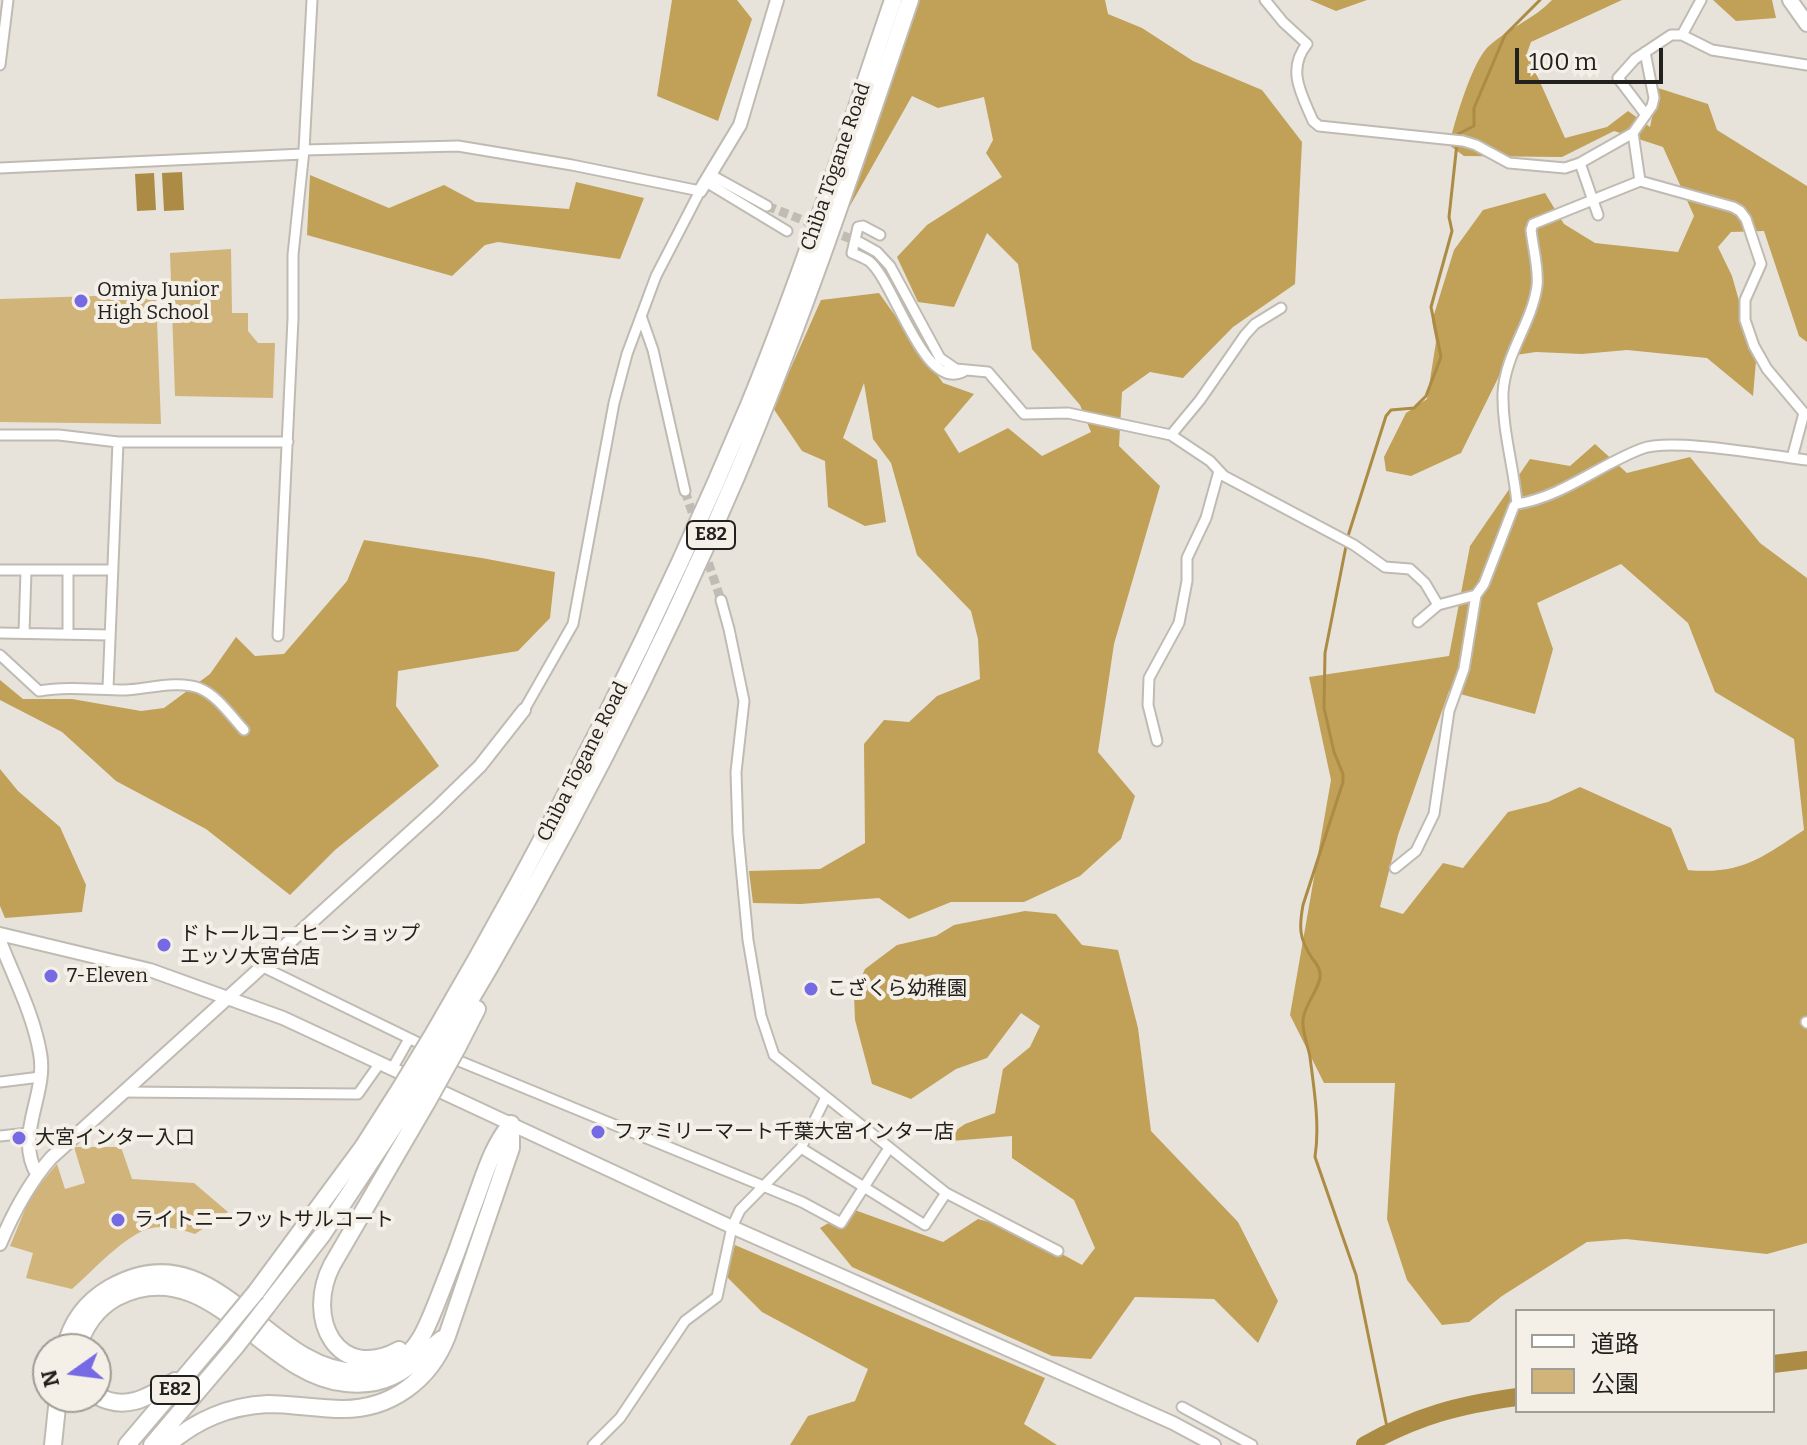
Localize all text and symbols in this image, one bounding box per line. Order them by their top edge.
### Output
scale bar [1519,32,1667,82]
text: 100 m [1529,48,1597,76]
street label: Chiba Tōgane Road [796,80,876,254]
place label: Omiya Junior High School [97,278,219,325]
marker: Omiya Junior High School [72,292,90,310]
road number: E82 [687,521,735,549]
street label: Chiba Tōgane Road [532,678,634,846]
place label: ドトールコーヒーショップ エッソ大宮台店 [180,922,420,969]
marker: ドトールコーヒーショップ エッソ大宮台店 [155,936,173,954]
place label: 7-Eleven [67,964,148,988]
marker: 7-Eleven [42,967,60,985]
place label: こざくら幼稚園 [827,977,967,1001]
marker: こざくら幼稚園 [802,980,820,998]
place label: ファミリーマート千葉大宮インター店 [614,1120,954,1144]
marker: ファミリーマート千葉大宮インター店 [589,1123,607,1141]
place label: 大宮インター入口 [35,1126,195,1150]
marker: 大宮インター入口 [10,1129,28,1147]
place label: ライトニーフットサルコート [134,1208,394,1232]
marker: ライトニーフットサルコート [109,1211,127,1229]
legend [1515,1309,1775,1413]
text: 道路 [1591,1330,1639,1358]
north arrow [32,1333,112,1413]
text: N [35,1367,65,1390]
text: 公園 [1591,1370,1639,1398]
road number: E82 [151,1376,199,1404]

